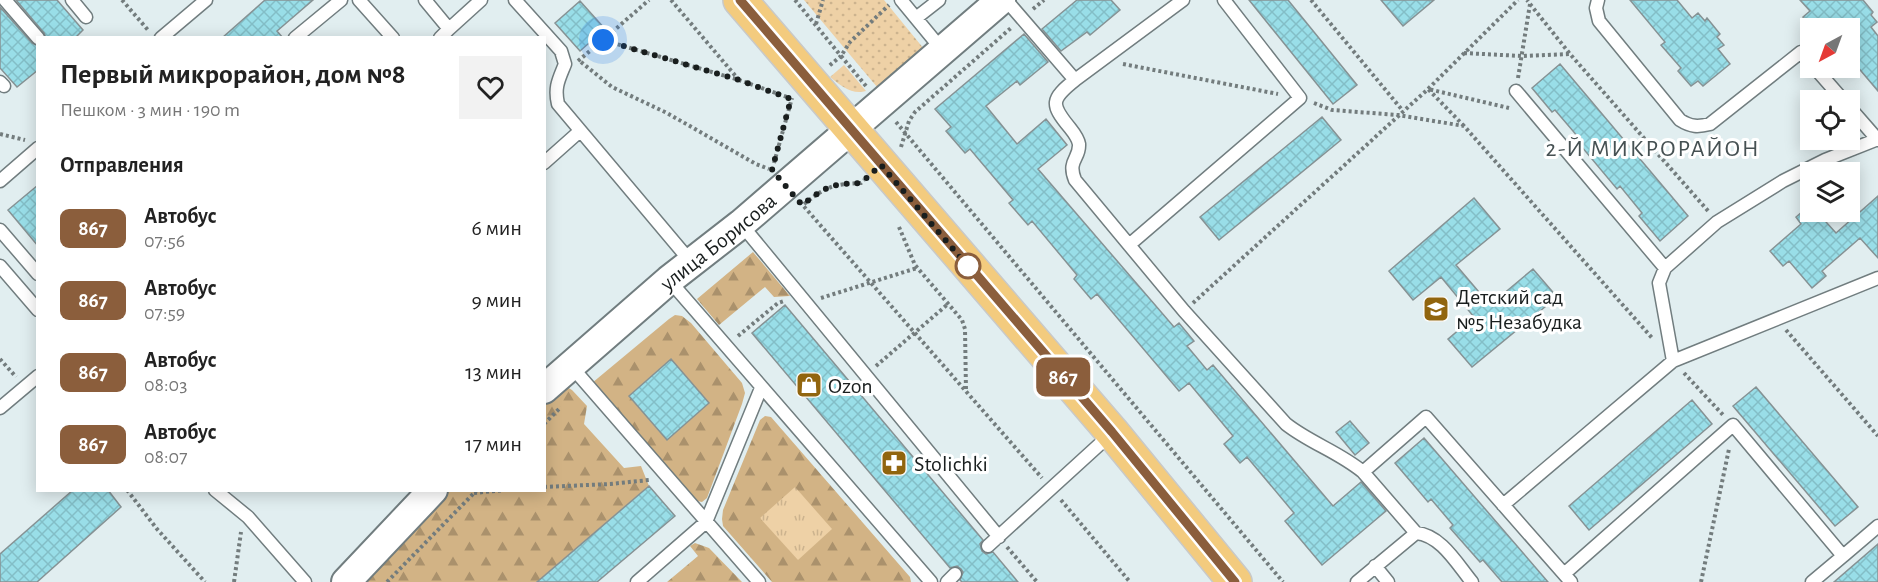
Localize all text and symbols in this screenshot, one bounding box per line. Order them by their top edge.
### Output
north arrow [1800,18,1860,78]
map controls [1800,18,1860,222]
your location [588,25,618,55]
button: heart [459,56,522,119]
text: Первый микрорайон, дом №8 [60,61,405,89]
button: locate [1800,90,1860,150]
text: Пешком · 3 мин · 190 m [60,100,240,120]
district label: 2-Й МИКРОРАЙОН [1546,137,1760,161]
text: Отправления [60,154,184,176]
button: layers [1800,162,1860,222]
street label: улица Борисова [655,189,780,295]
text: Автобус [144,205,217,227]
text: 6 мин [471,217,522,239]
text: 867 [78,218,108,239]
text: 07:56 [144,231,185,251]
unlabelled marker [955,253,981,279]
text: Автобус [144,277,217,299]
place label: Детский сад №5 Незабудка [1456,286,1582,333]
text: 9 мин [471,289,522,311]
text: 867 [78,290,108,311]
school or university icon: Детский сад №5 Незабудка [1421,294,1451,324]
text: 07:59 [144,303,185,323]
text: Автобус [144,349,217,371]
line badge: 867 [1028,358,1098,397]
text: 13 мин [465,361,522,383]
text: 867 [78,362,108,383]
text: 867 [1048,367,1078,388]
shop icon: Ozon [794,370,824,400]
text: 08:03 [144,375,187,395]
place label: Ozon [828,375,873,397]
text: Автобус [144,421,217,443]
text: 17 мин [465,433,522,455]
text: 867 [78,434,108,455]
text: 08:07 [144,447,188,467]
pharmacy icon: Stolichki [879,448,909,478]
place label: Stolichki [914,453,988,475]

